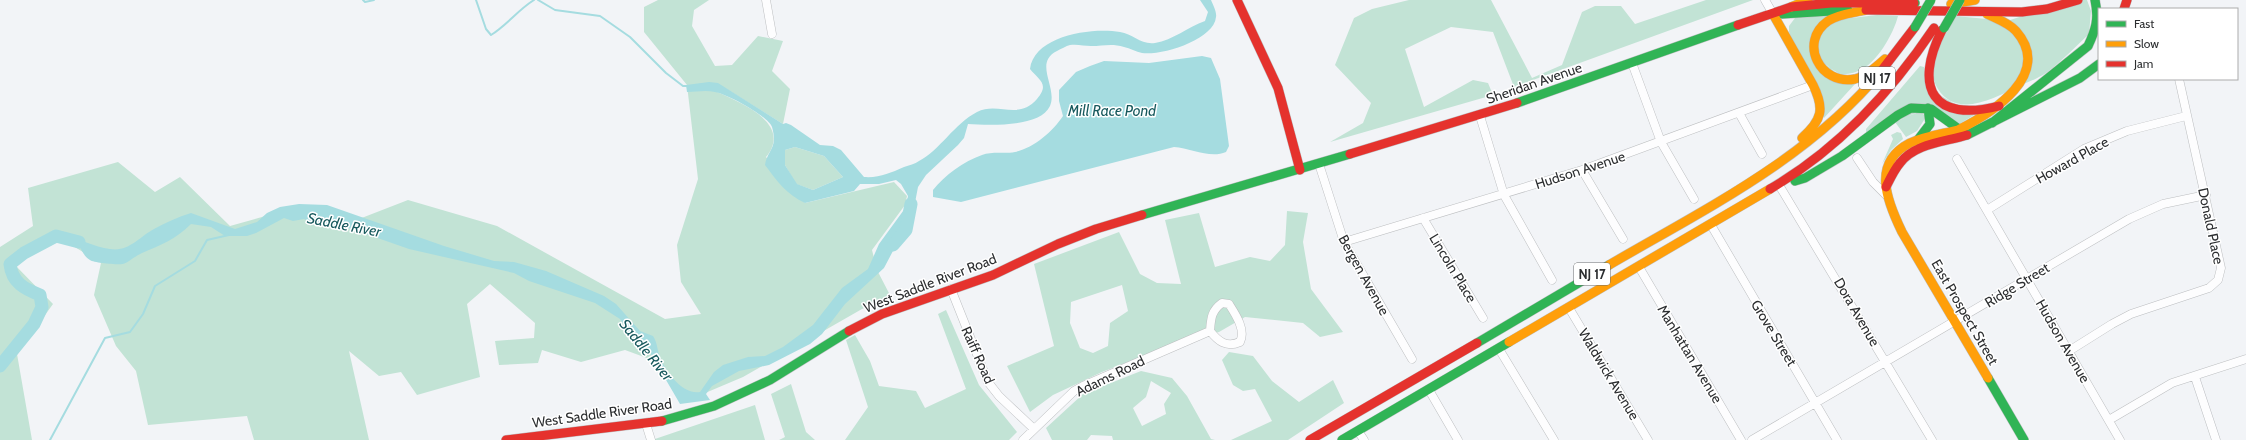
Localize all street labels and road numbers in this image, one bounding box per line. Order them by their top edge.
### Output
street label: Sheridan Avenue [1484,58,1584,108]
road number: NJ 17 [1859,67,1895,89]
street label: Howard Place [2032,133,2112,187]
street label: Hudson Avenue [1533,147,1627,193]
street label: Donald Place [2194,186,2228,266]
street label: Lincoln Place [1425,230,1481,306]
street label: Bergen Avenue [1334,232,1394,318]
street label: West Saddle River Road [861,249,999,317]
street label: East Prospect Street [1927,256,2003,368]
street label: Ridge Street [1981,259,2053,311]
road number: NJ 17 [1574,263,1610,285]
street label: Dora Avenue [1830,274,1884,350]
street label: Hudson Avenue [2032,296,2094,386]
street label: Grove Street [1747,297,1801,370]
street label: Manhattan Avenue [1654,302,1726,406]
street label: Raiff Road [957,324,999,386]
street label: Waldwick Avenue [1575,325,1643,423]
street label: Adams Road [1073,352,1147,400]
street label: West Saddle River Road [531,394,673,432]

